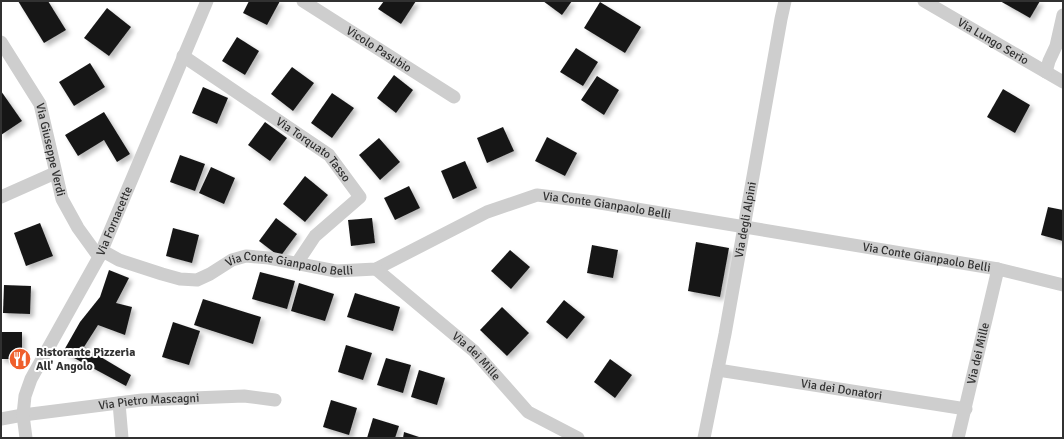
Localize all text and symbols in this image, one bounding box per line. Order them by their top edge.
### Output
street label: Via Lungo Serio [954,15,1031,68]
street label: Vicolo Pasubio [343,23,414,76]
street label: Via Giuseppe Verdi [32,102,68,198]
street label: Via Torquato Tasso [273,114,353,185]
street label: Via degli Alpini [732,181,760,259]
street label: Via Fornacette [93,184,136,258]
street label: Via Conte Gianpaolo Belli [542,189,672,223]
street label: Via Conte Gianpaolo Belli [861,240,992,276]
street label: Via Conte Gianpaolo Belli [223,249,353,279]
street label: Via dei Mille [964,321,993,386]
street label: Via dei Mille [449,329,504,384]
place label: Ristorante Pizzeria All' Angolo [36,345,135,374]
restaurant icon: Ristorante Pizzeria All' Angolo [7,346,33,372]
street label: Via dei Donatori [800,376,883,404]
street label: Via Pietro Mascagni [98,391,200,413]

